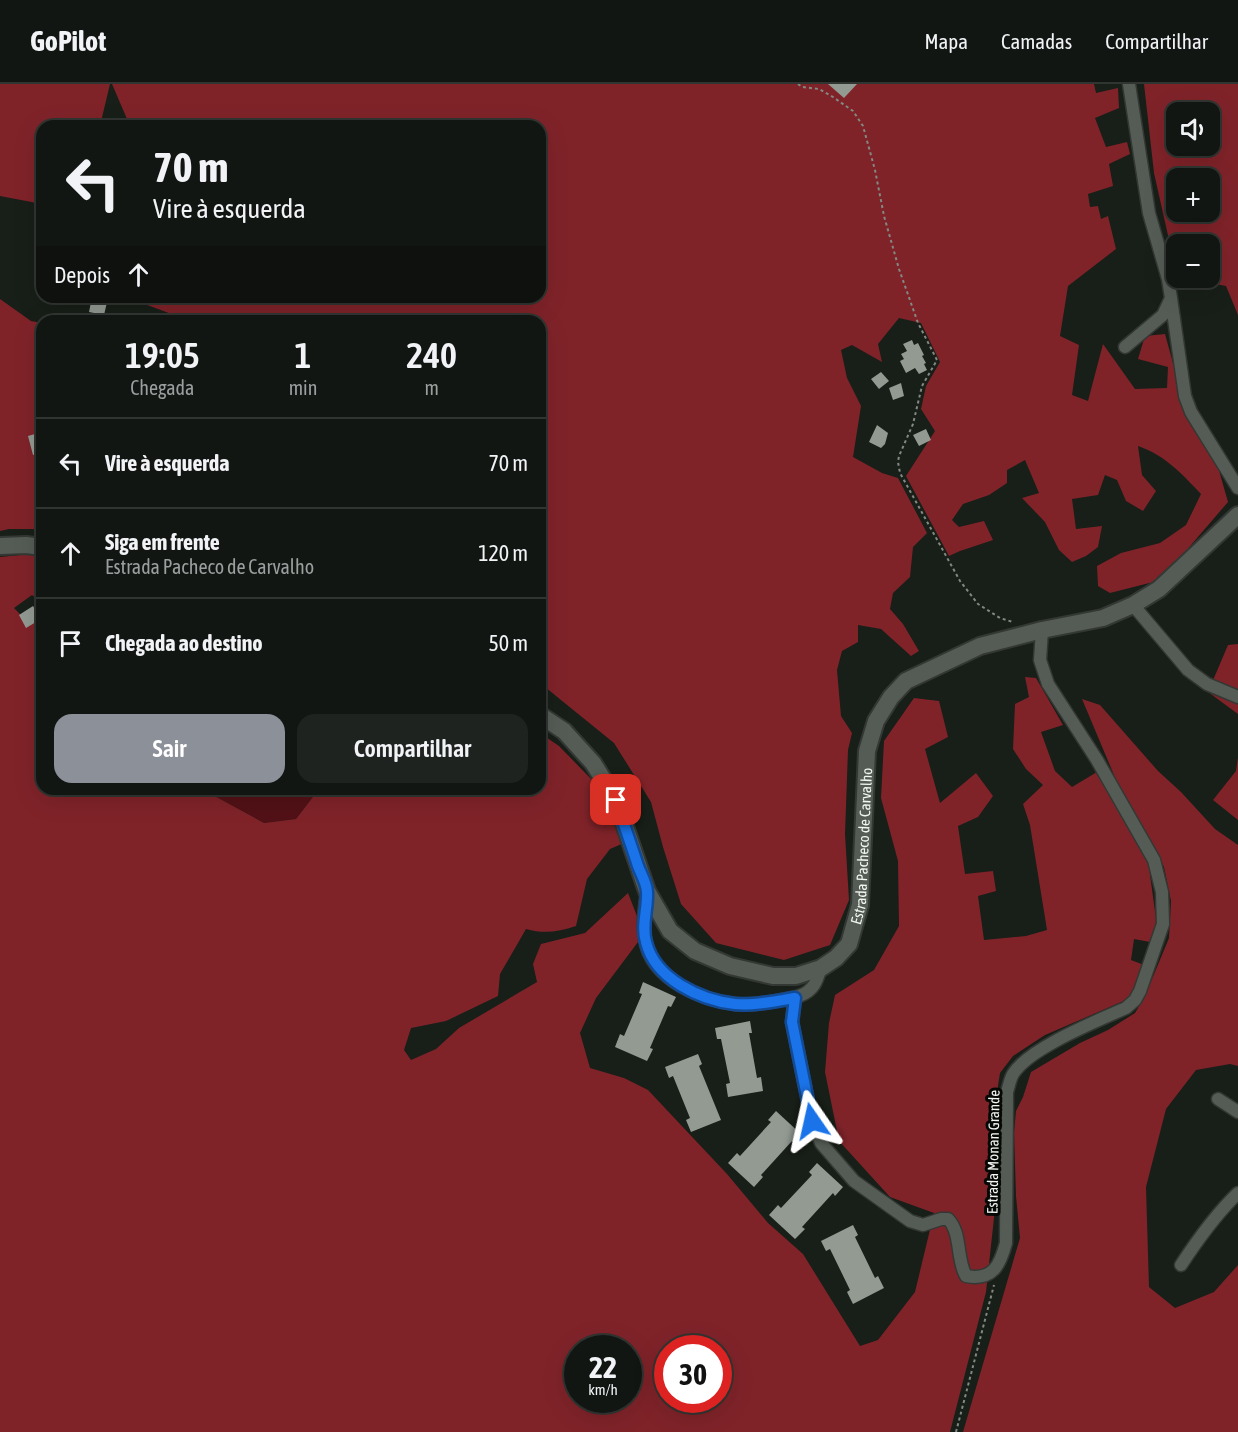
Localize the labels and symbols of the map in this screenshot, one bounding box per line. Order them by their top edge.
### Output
street label: Estrada Pacheco de Carvalho [846,767,875,926]
pin [590,774,641,825]
position arrow [780,1089,844,1153]
street label: Estrada Monan Grande [983,1090,1003,1214]
speed limit sign: 30 [654,1335,732,1413]

